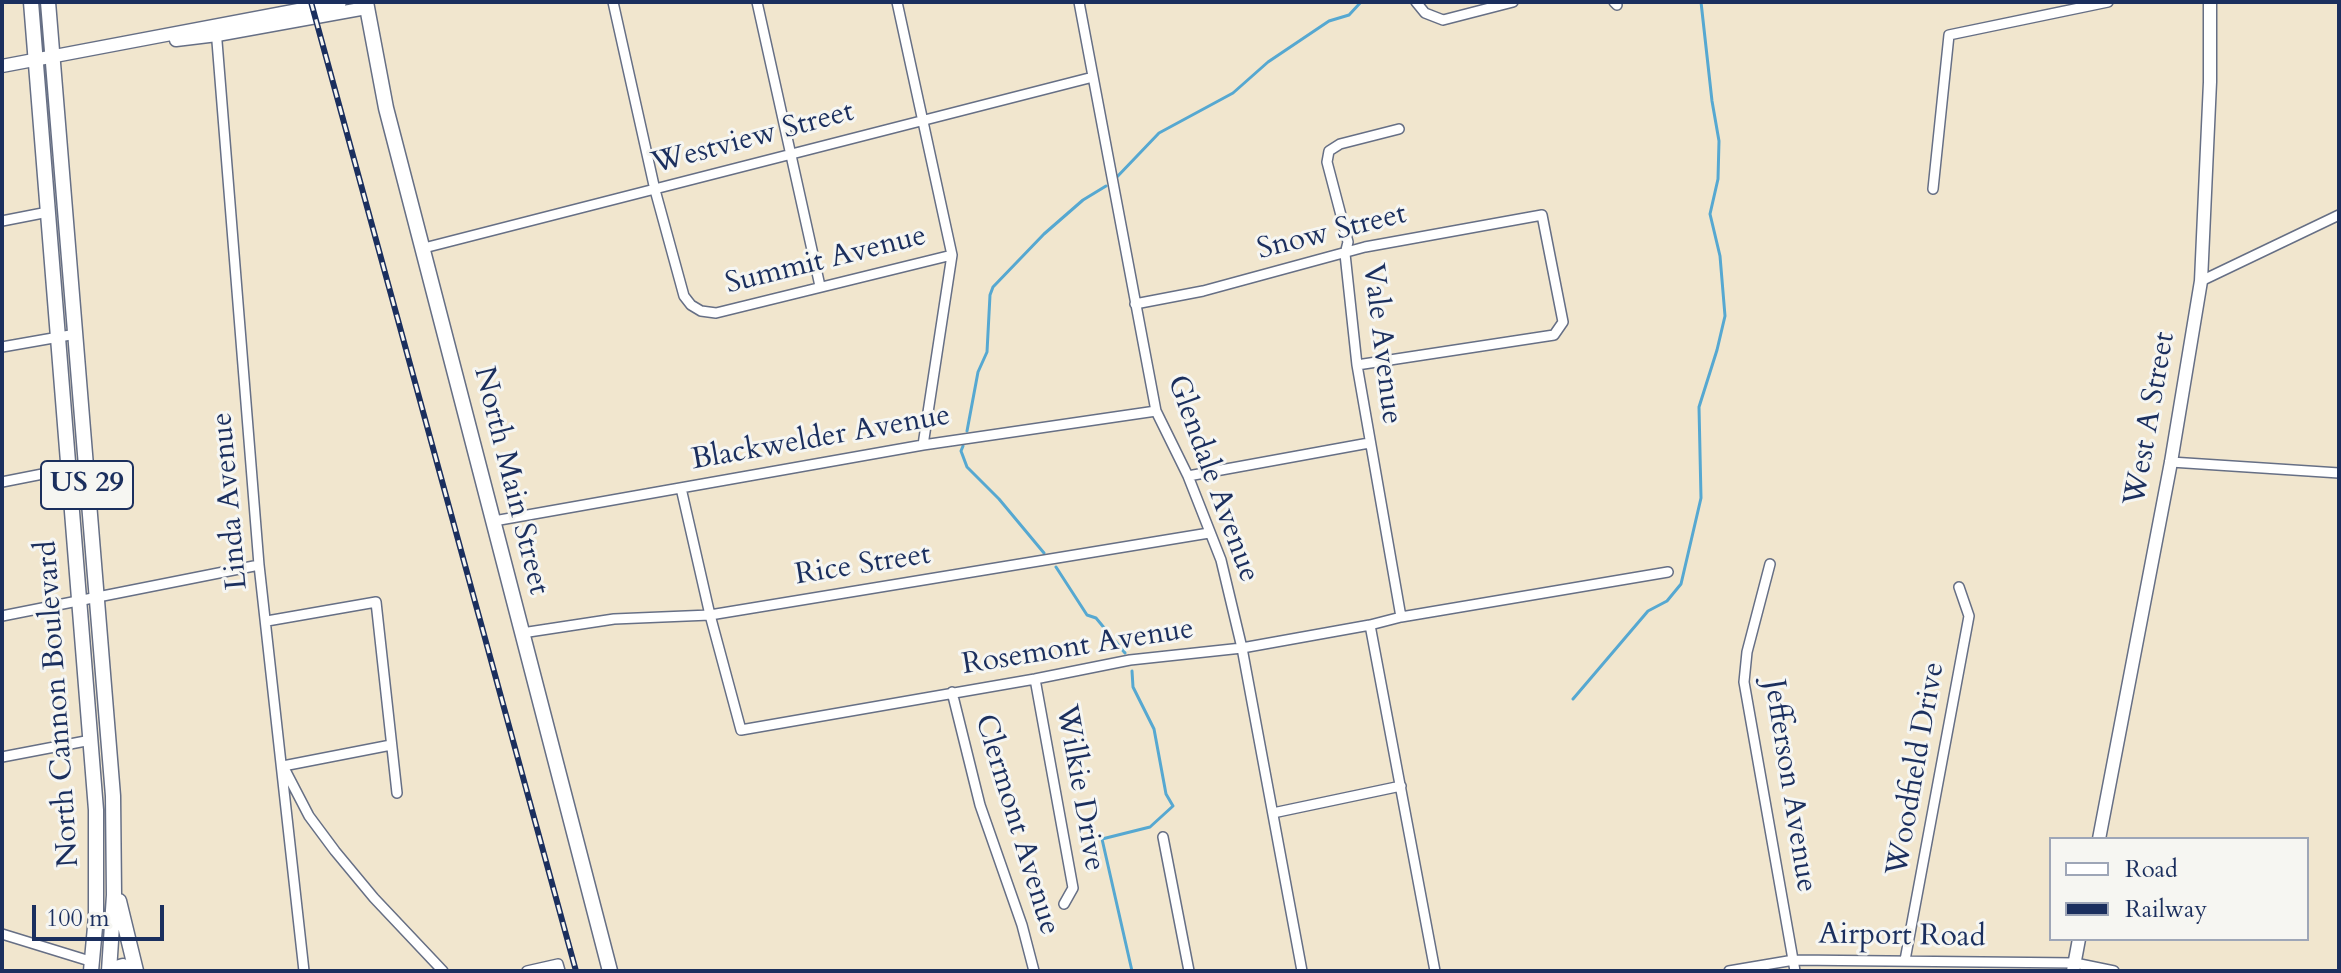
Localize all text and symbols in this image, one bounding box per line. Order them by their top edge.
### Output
street label: Westview Street [648,95,858,183]
street label: Snow Street [1254,197,1410,269]
street label: Summit Avenue [722,219,930,303]
street label: Vale Avenue [1353,262,1409,426]
street label: West A Street [2118,329,2184,509]
street label: North Main Street [464,363,556,599]
street label: Glendale Avenue [1158,371,1266,587]
street label: Blackwelder Avenue [689,399,953,479]
street label: Linda Avenue [205,411,257,591]
road number: US 29 [41,461,133,509]
street label: Rice Street [793,538,933,594]
street label: North Cannon Boulevard [30,539,88,869]
street label: Rosemont Avenue [960,612,1196,684]
street label: Woodfield Drive [1880,659,1954,879]
street label: Jefferson Avenue [1754,677,1824,895]
street label: Wilkie Drive [1047,702,1111,874]
street label: Clermont Avenue [965,710,1067,940]
legend [2049,837,2309,941]
text: Road [2125,853,2178,886]
scale bar [36,889,168,939]
text: Railway [2125,893,2207,926]
text: 100 m [46,902,110,935]
street label: Airport Road [1818,918,1986,956]

